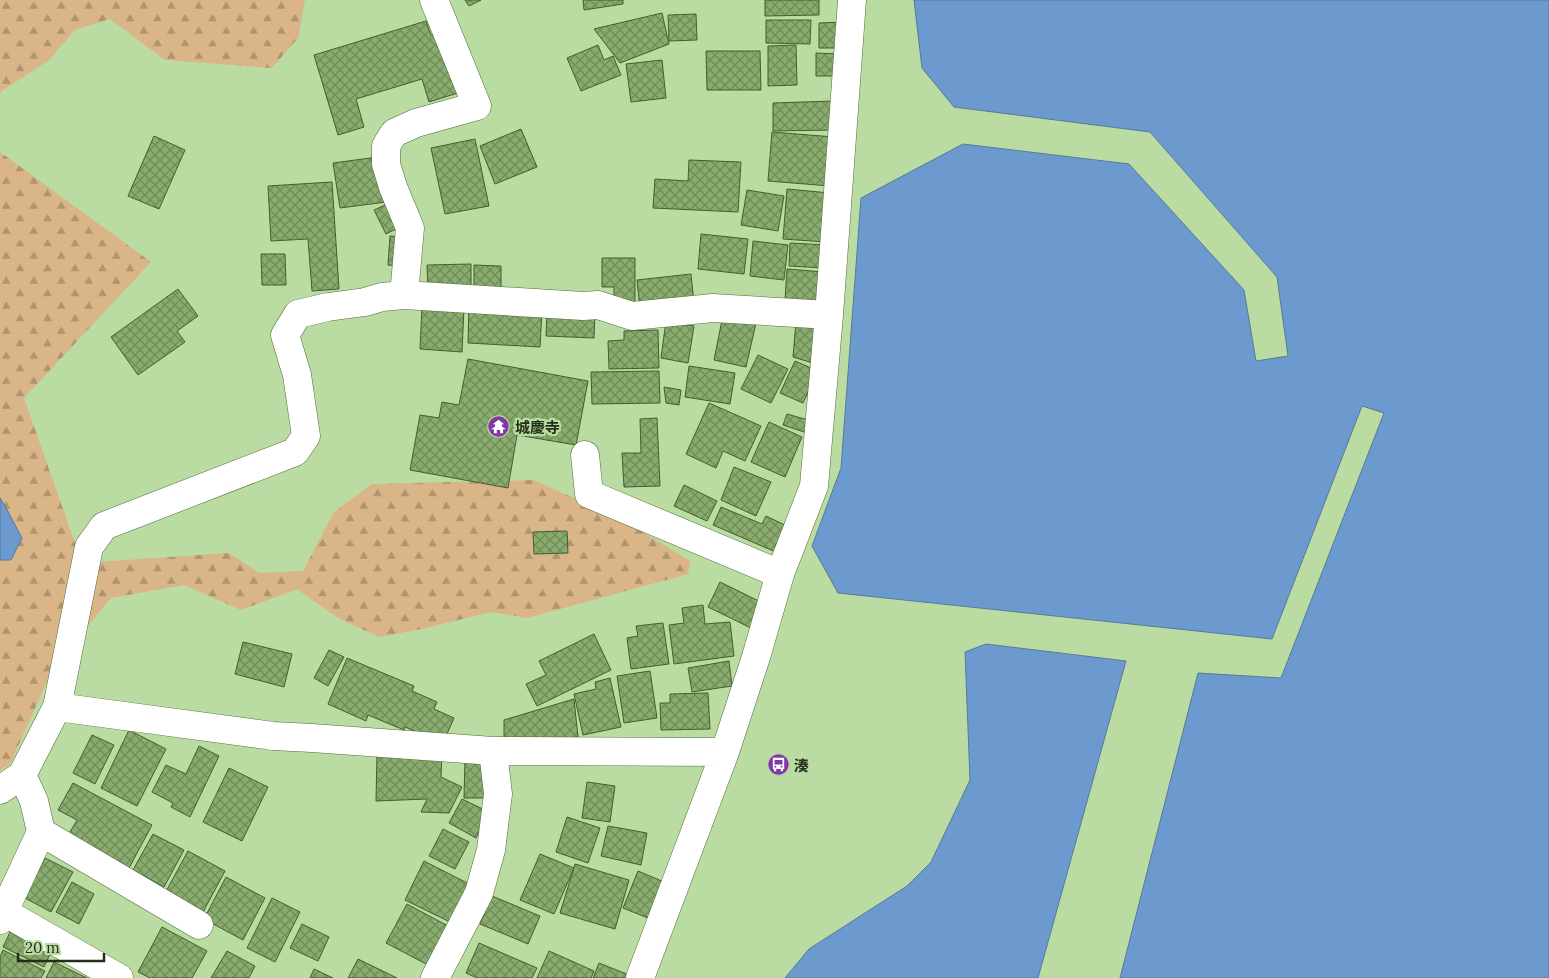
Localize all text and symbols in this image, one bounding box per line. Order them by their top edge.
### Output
temple icon: 城慶寺 [487,415,511,439]
place label: 城慶寺 [515,418,560,437]
bus stop icon: 湊 [766,753,790,777]
place label: 湊 [794,756,809,775]
scale bar [18,930,104,962]
text: 20 m [25,938,60,957]

